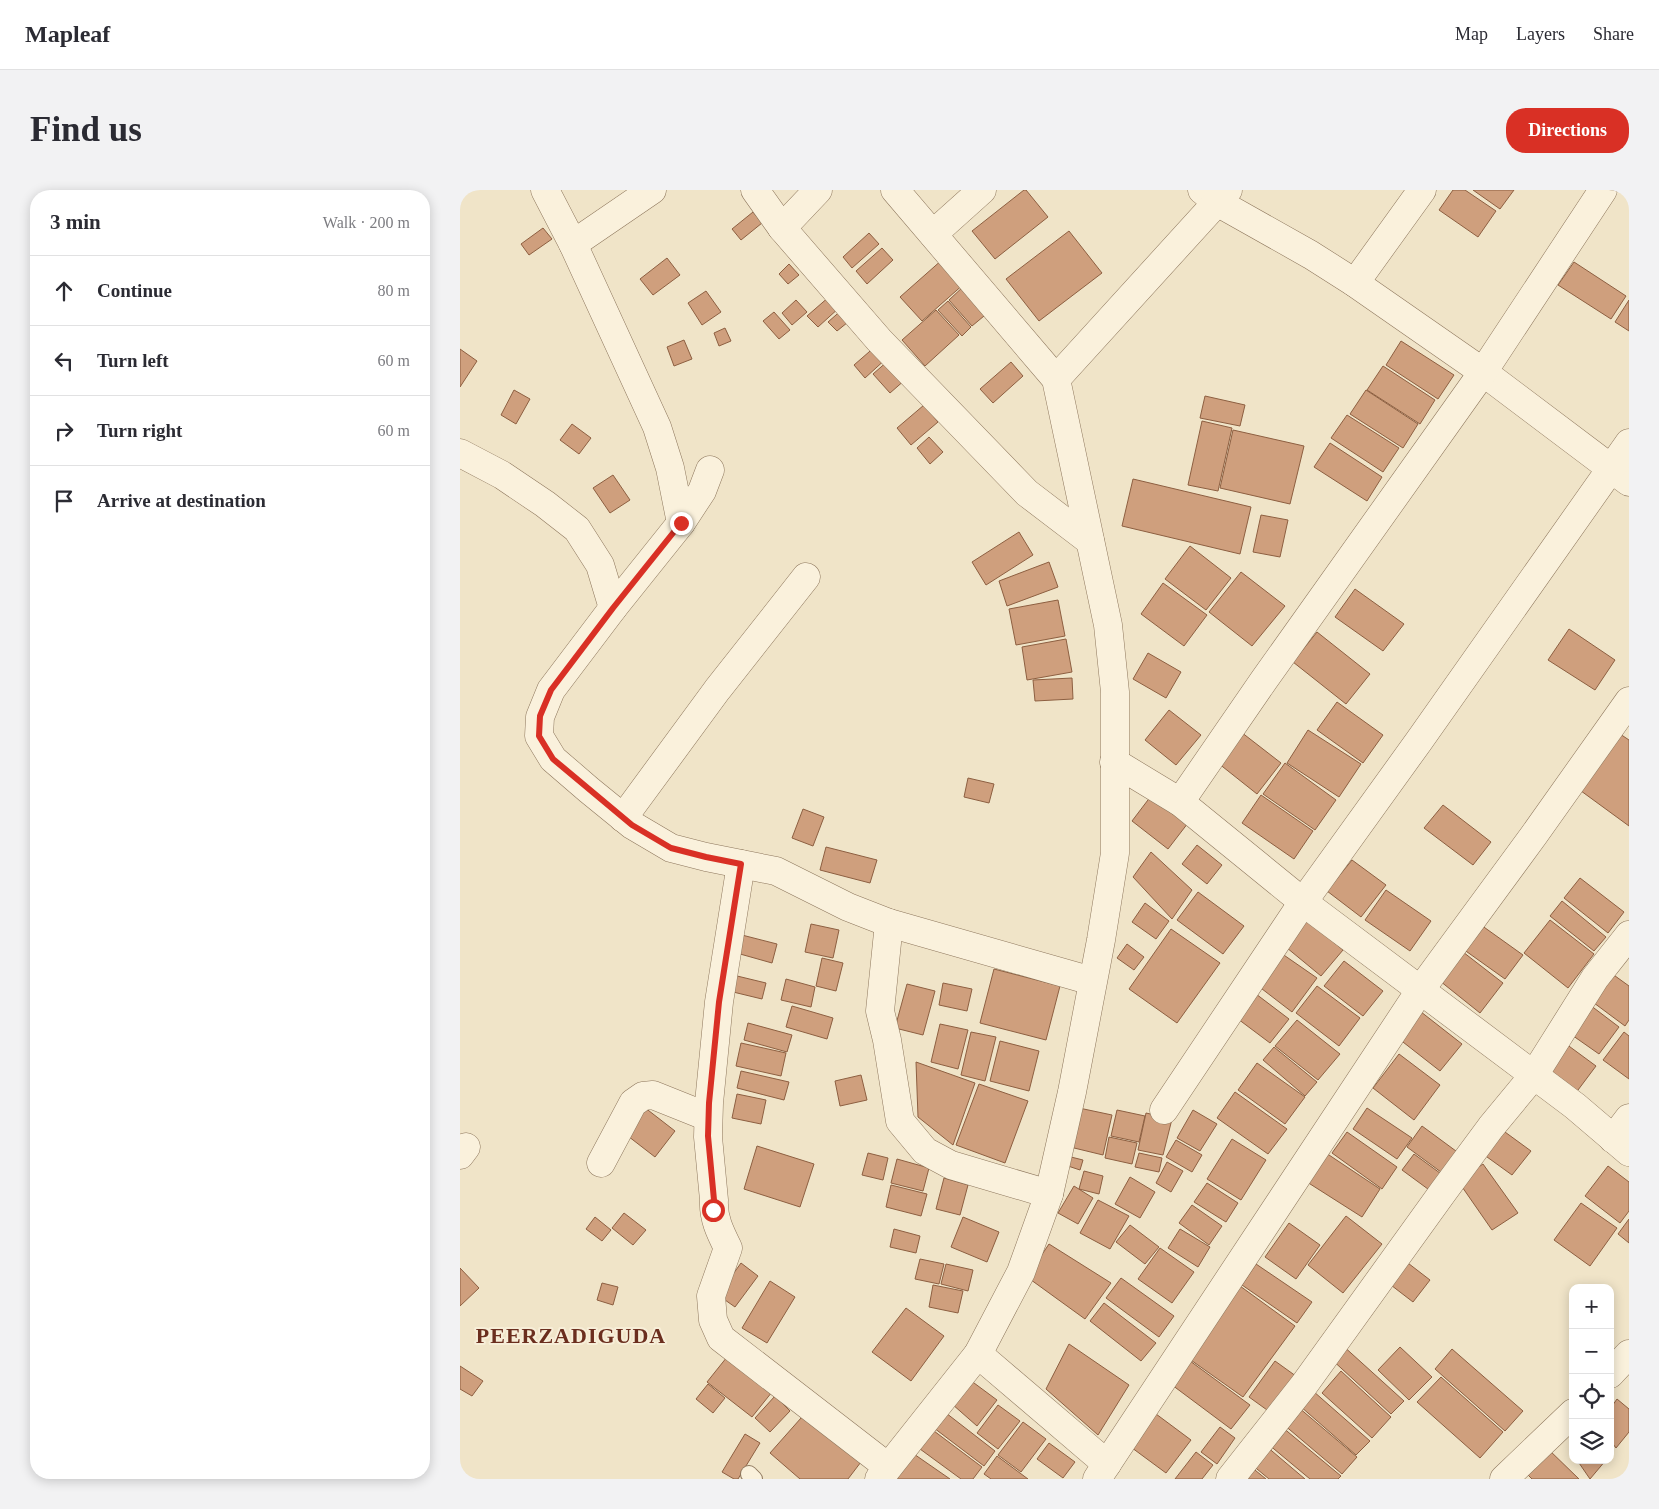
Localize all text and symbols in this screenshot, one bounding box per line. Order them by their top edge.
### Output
text: Mapleaf [25,21,110,47]
text: Map [1455,24,1488,44]
text: Layers [1516,24,1565,44]
text: Share [1593,24,1634,44]
button: Directions [1506,108,1629,153]
text: Find us [30,110,142,149]
text: 3 min [50,210,101,234]
text: Walk · 200 m [323,214,410,231]
icon: ahead [50,277,78,305]
text: Continue [97,280,172,301]
text: 80 m [378,282,410,299]
icon: left [50,347,78,375]
text: Turn left [97,350,169,371]
text: 60 m [378,352,410,369]
icon: right [50,417,78,445]
text: Turn right [97,420,182,441]
text: 60 m [378,422,410,439]
icon: arrive [50,487,78,515]
text: Arrive at destination [97,490,266,511]
route end [670,512,693,535]
route start [702,1199,725,1222]
map controls [1569,1284,1614,1464]
button: + [1569,1284,1614,1329]
district label: PEERZADIGUDA [476,1323,666,1348]
button: − [1569,1329,1614,1374]
button: locate [1569,1374,1614,1419]
button: layers [1569,1419,1614,1464]

